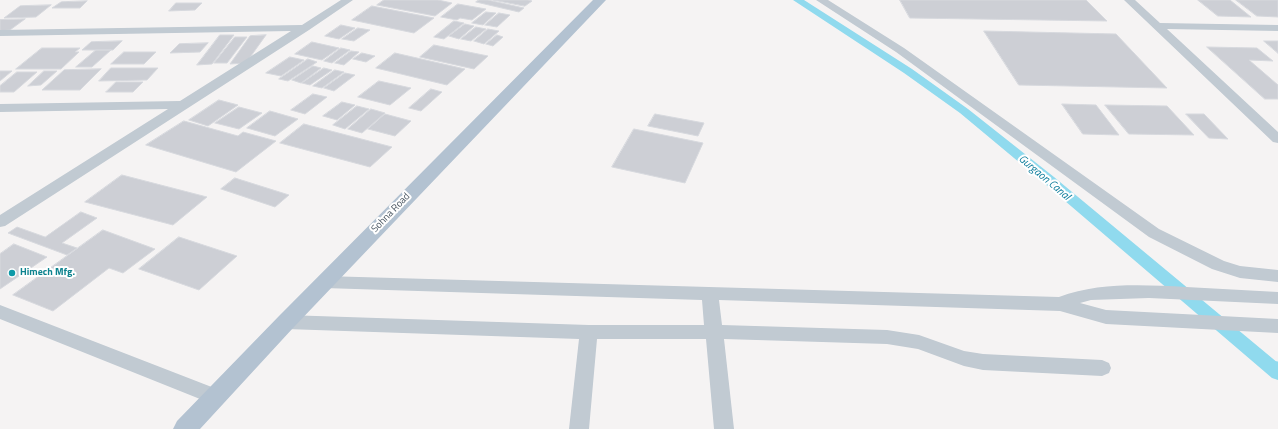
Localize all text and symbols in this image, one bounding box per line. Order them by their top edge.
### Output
water label: Gurgaon Canal [1015,153,1073,203]
street label: Sohna Road [369,191,413,235]
place label: Himech Mfg. [20,267,75,279]
marker: Himech Mfg. [7,268,17,278]

